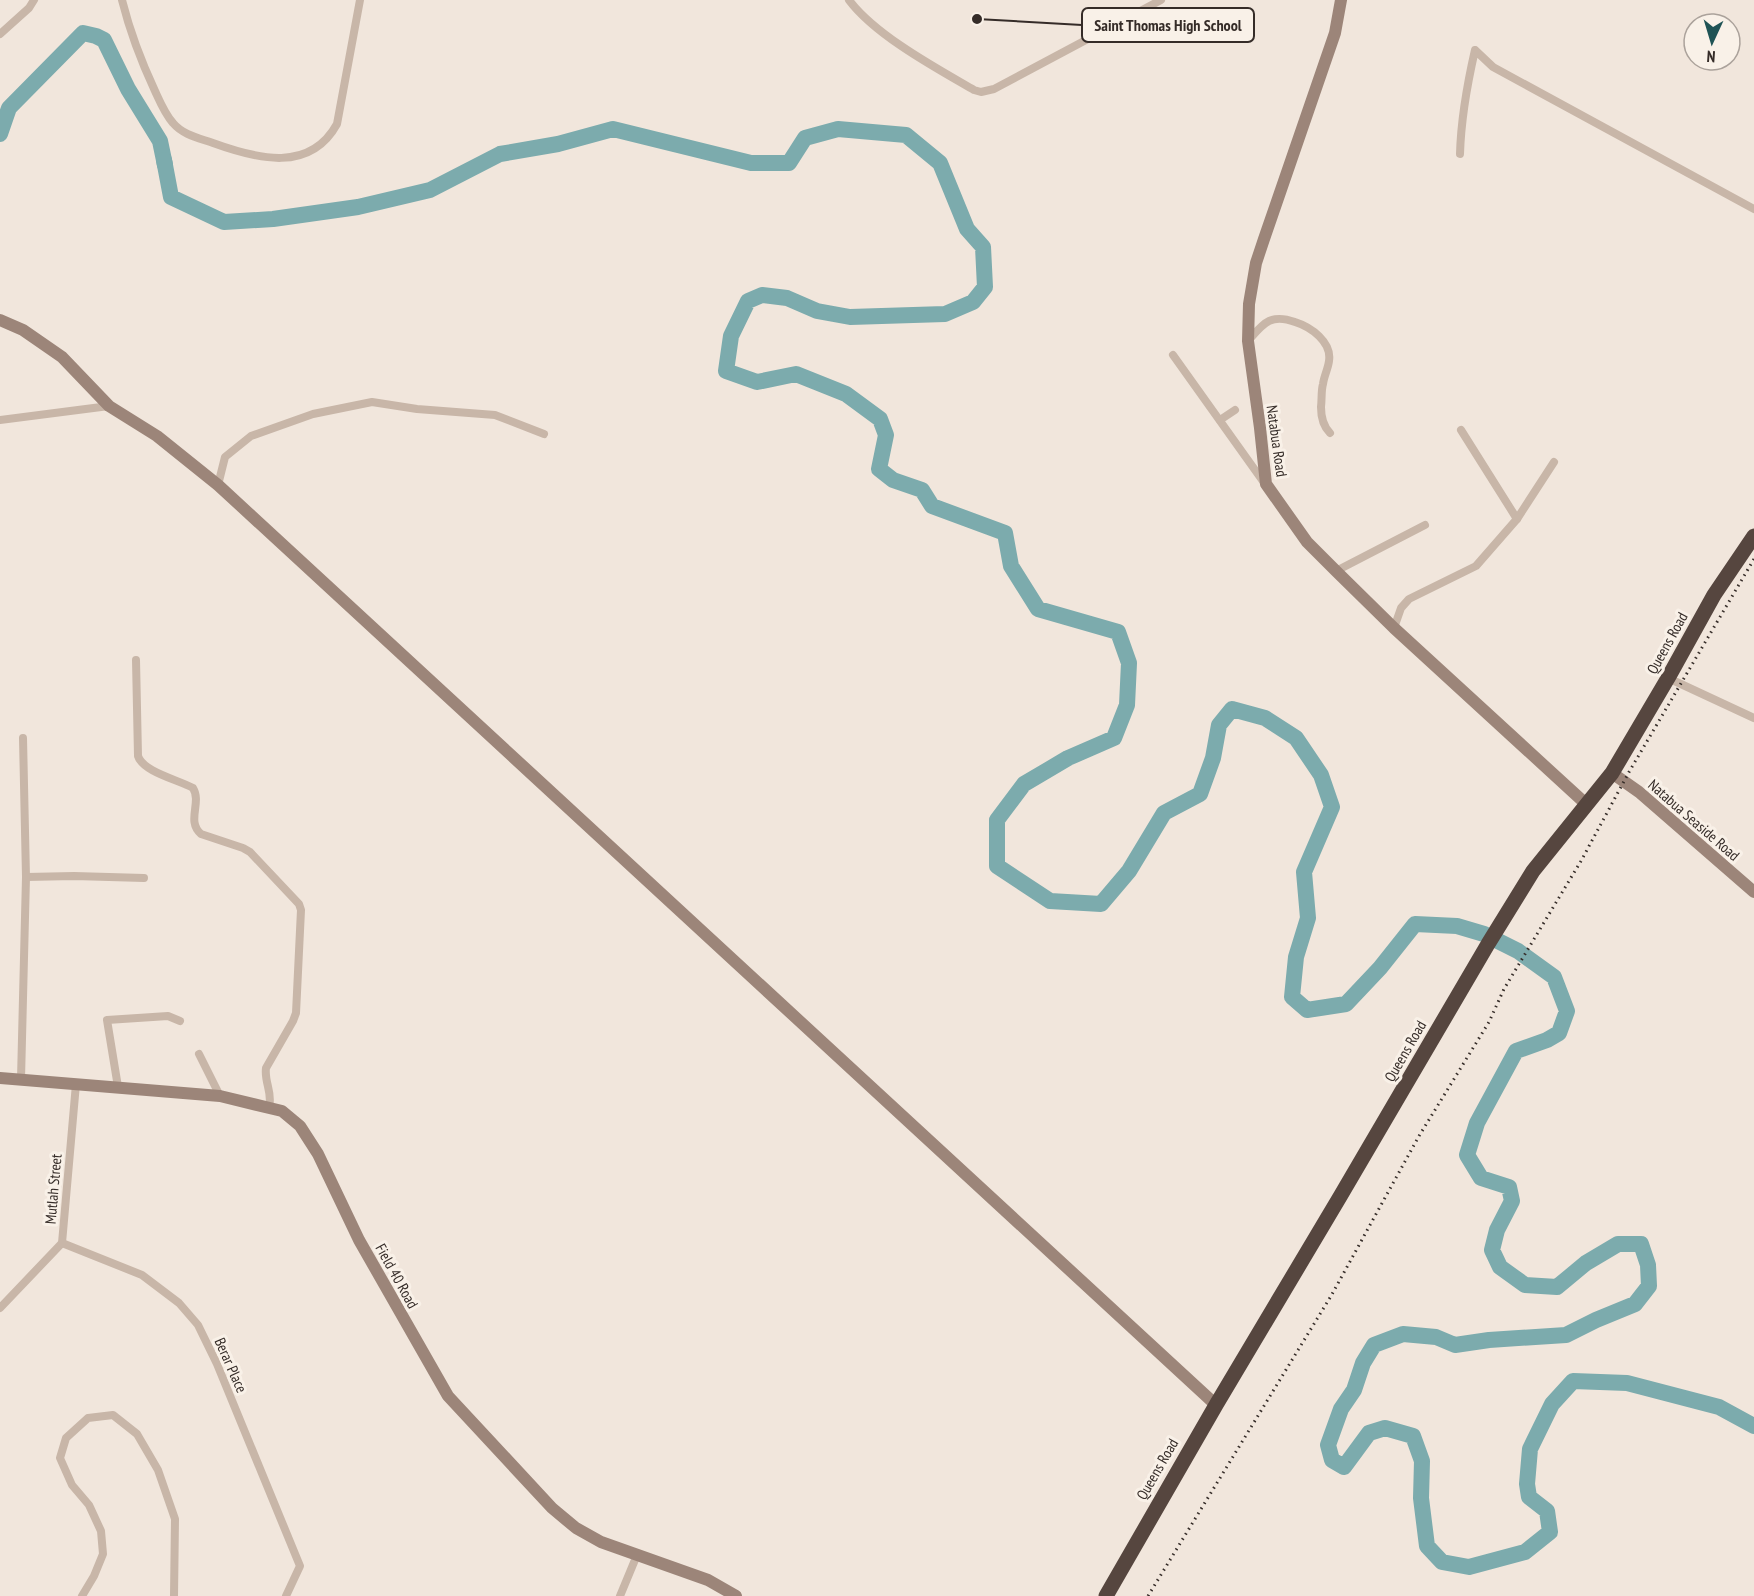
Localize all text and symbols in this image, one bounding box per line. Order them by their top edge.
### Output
callout: Saint Thomas High School [1082,8,1254,42]
north arrow [1682,12,1742,72]
text: Saint Thomas High School [1094,15,1242,35]
text: N [1706,47,1716,67]
street label: Natabua Road [1263,404,1291,478]
street label: Queens Road [1642,609,1692,677]
street label: Natabua Seaside Road [1644,775,1744,865]
street label: Queens Road [1380,1017,1430,1085]
street label: Mutlah Street [40,1153,66,1225]
street label: Field 40 Road [371,1240,423,1312]
street label: Berar Place [210,1335,252,1395]
street label: Queens Road [1132,1435,1182,1503]

